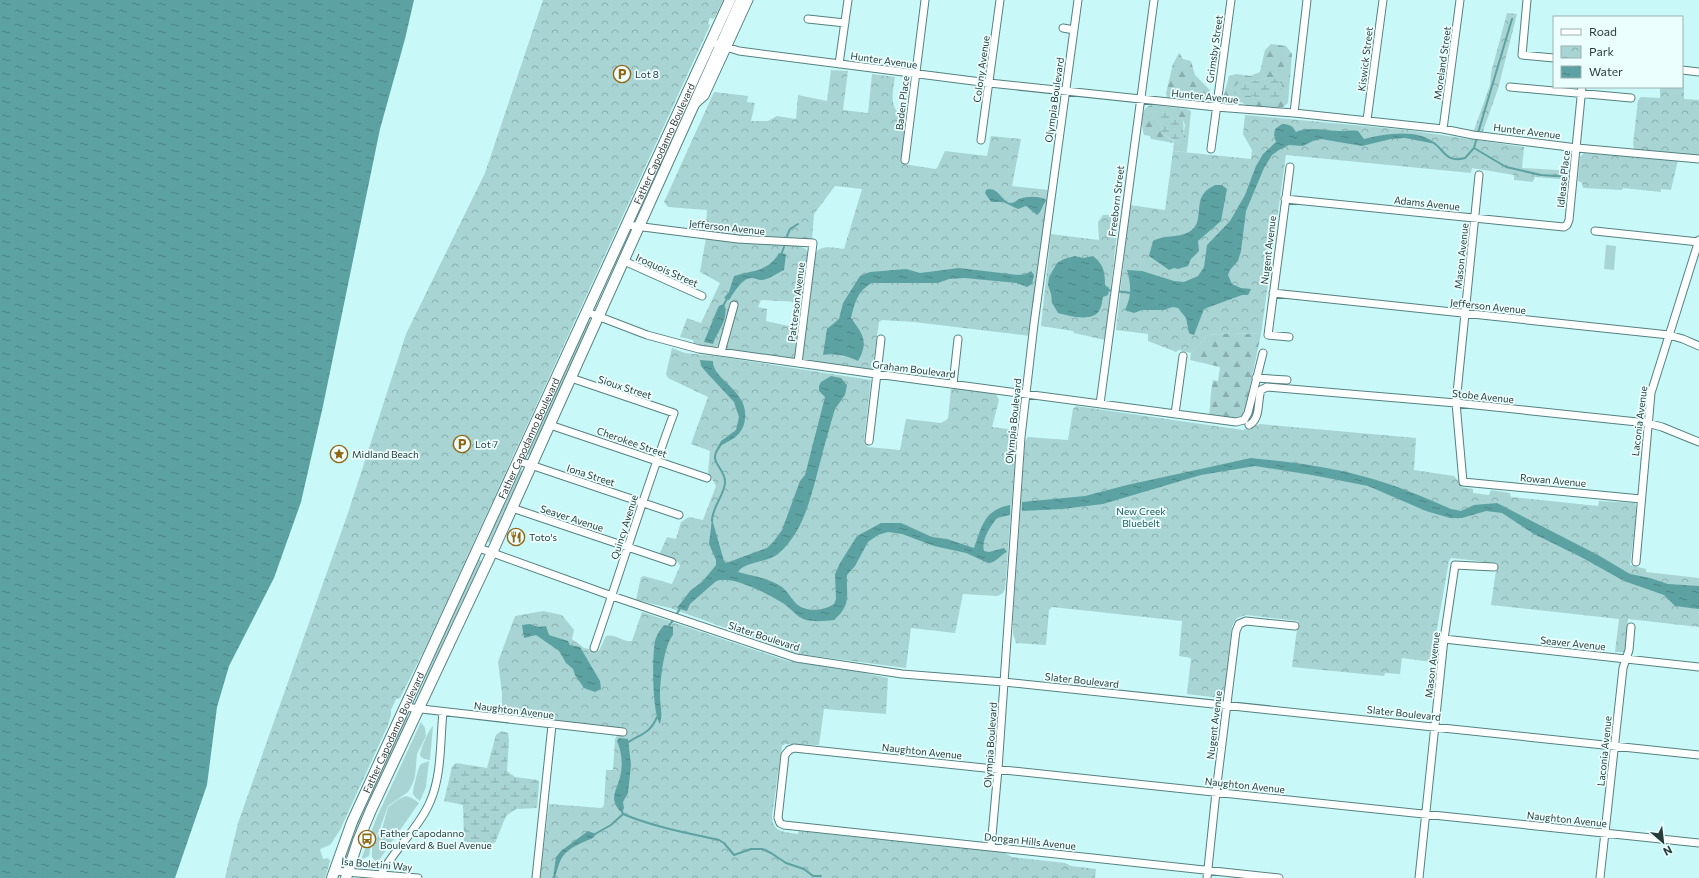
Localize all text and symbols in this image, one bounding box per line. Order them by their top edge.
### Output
street label: Grimsby Street [1203,14,1225,84]
legend [1553,16,1683,88]
text: Road [1589,24,1617,38]
street label: Moreland Street [1431,25,1453,101]
street label: Kiswick Street [1355,26,1375,92]
street label: Colony Avenue [970,35,992,103]
text: Park [1589,44,1615,58]
street label: Hunter Avenue [850,49,918,71]
street label: Olympia Boulevard [1042,56,1066,143]
parking icon: Lot 8 [612,64,632,84]
text: Water [1589,64,1623,78]
place label: Lot 8 [635,68,659,80]
street label: Baden Place [893,75,911,131]
street label: Father Capodanno Boulevard [631,81,697,206]
street label: Hunter Avenue [1171,87,1239,105]
street label: Hunter Avenue [1493,121,1561,141]
street label: Idlease Place [1554,150,1572,208]
street label: Freeborn Street [1106,165,1126,237]
street label: Adams Avenue [1393,194,1461,212]
street label: Nugent Avenue [1258,215,1278,285]
street label: Jefferson Avenue [689,217,765,237]
street label: Mason Avenue [1452,222,1470,290]
street label: Iroquois Street [634,251,700,289]
street label: Patterson Avenue [785,261,807,343]
street label: Jefferson Avenue [1450,296,1526,316]
street label: Graham Boulevard [872,358,956,380]
street label: Sioux Street [597,373,653,401]
street label: Father Capodanno Boulevard [496,376,562,501]
street label: Olympia Boulevard [1003,377,1023,464]
street label: Laconia Avenue [1629,385,1649,457]
street label: Stobe Avenue [1451,387,1515,405]
street label: Cherokee Street [595,424,669,460]
parking icon: Lot 7 [452,434,472,454]
place label: Lot 7 [475,438,498,450]
place icon: Midland Beach [329,444,349,464]
place label: Midland Beach [352,448,419,460]
street label: Iona Street [565,462,617,488]
street label: Rowan Avenue [1519,471,1587,489]
street label: Quincy Avenue [608,493,640,561]
street label: Seaver Avenue [539,502,605,534]
park label: New Creek Bluebelt [1116,505,1166,529]
restaurant icon: Toto's [506,527,526,547]
place label: Toto's [529,531,558,543]
street label: Slater Boulevard [727,619,801,653]
street label: Mason Avenue [1422,631,1442,699]
street label: Seaver Avenue [1540,634,1606,652]
street label: Father Capodanno Boulevard [360,670,426,795]
street label: Slater Boulevard [1044,670,1120,690]
street label: Nugent Avenue [1204,690,1224,760]
street label: Naughton Avenue [473,699,555,721]
street label: Olympia Boulevard [981,702,999,788]
street label: Slater Boulevard [1366,703,1442,723]
street label: Laconia Avenue [1594,715,1614,787]
street label: Naughton Avenue [881,741,963,761]
street label: Naughton Avenue [1204,775,1286,795]
street label: Naughton Avenue [1526,809,1608,829]
north arrow [1643,822,1683,862]
place label: Father Capodanno Boulevard & Buel Avenue [380,827,492,851]
bus stop icon: Father Capodanno Boulevard & Buel Avenue [357,829,377,849]
street label: Dongan Hills Avenue [984,830,1076,852]
text: N [1661,844,1675,859]
street label: Isa Boletini Way [341,855,413,873]

